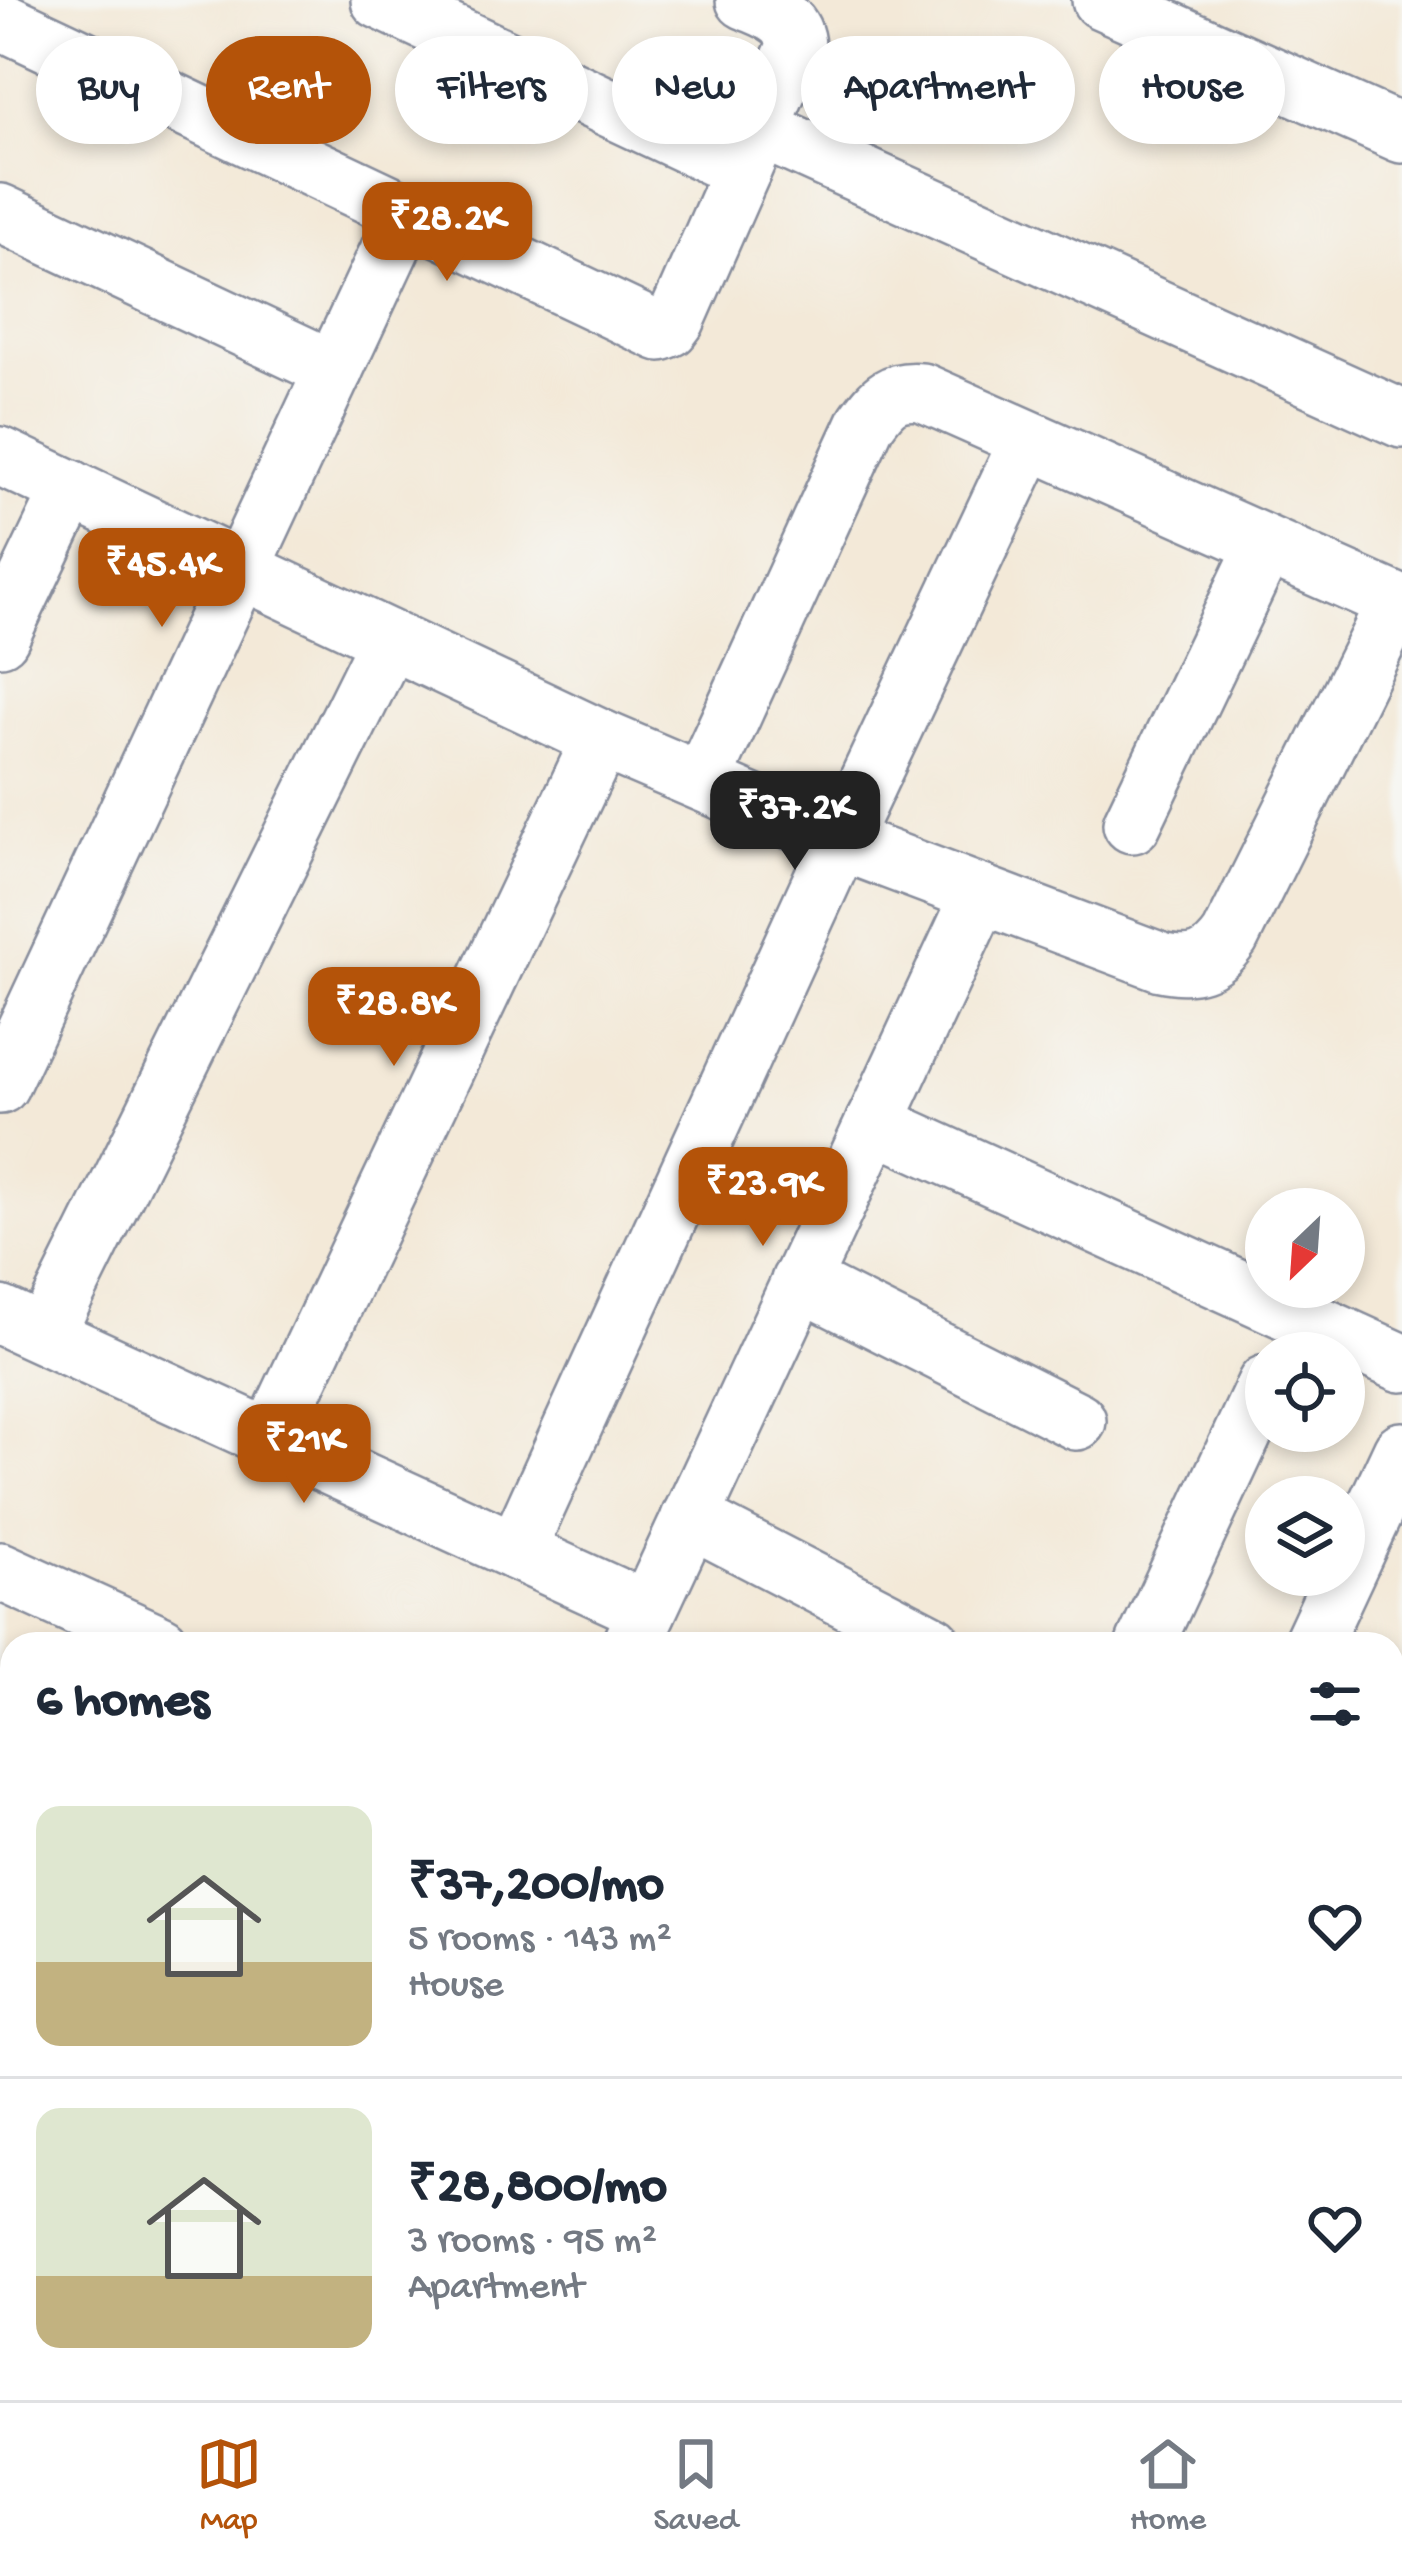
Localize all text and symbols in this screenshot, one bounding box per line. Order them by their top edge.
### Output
chip: Buy [36,36,182,144]
chip: Rent [206,36,371,144]
chip: Filters [395,36,588,144]
chip: New [612,36,777,144]
chip: Apartment [801,36,1075,144]
chip: House [1099,36,1285,144]
pin: ₹28.2K [349,182,545,284]
text: ₹28.2K [389,198,505,244]
pin: ₹45.4K [64,528,260,630]
text: ₹45.4K [105,544,219,590]
pin: ₹37.2K [697,771,893,873]
text: ₹37.2K [737,787,853,833]
pin: ₹28.8K [296,967,492,1069]
text: ₹28.8K [335,983,453,1029]
pin: ₹23.9K [665,1147,861,1249]
text: ₹23.9K [706,1163,820,1209]
north arrow [1245,1188,1365,1308]
map controls [1245,1188,1365,1596]
button: locate [1245,1332,1365,1452]
pin: ₹21K [233,1404,375,1506]
text: ₹21K [265,1420,343,1466]
button: layers [1245,1476,1365,1596]
icon: filters [1302,1671,1368,1737]
text: 6 homes [36,1674,209,1734]
icon: home [132,1854,276,1998]
text: ₹37,200/mo [408,1858,664,1918]
icon: heart [1302,1893,1368,1959]
text: 5 rooms · 143 m² [408,1918,672,1964]
text: House [408,1964,503,2010]
icon: home [132,2156,276,2300]
text: ₹28,800/mo [408,2160,667,2220]
icon: heart [1302,2195,1368,2261]
text: 3 rooms · 95 m² [408,2220,657,2266]
text: Apartment [408,2266,584,2312]
tab: Map [196,2431,262,2541]
tab: Saved [654,2431,738,2541]
tab: Home [1130,2431,1206,2541]

